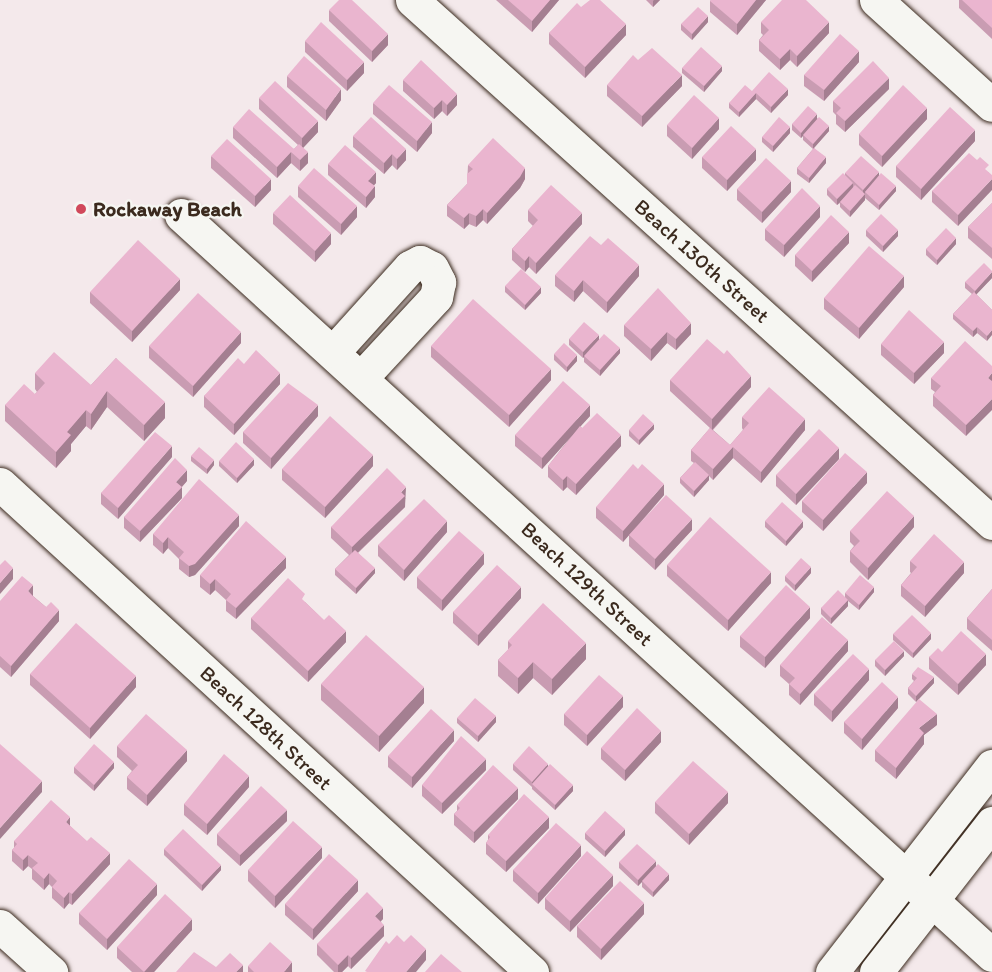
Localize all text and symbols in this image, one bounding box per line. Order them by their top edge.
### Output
street label: Beach 130th Street [630,194,774,328]
place label: Rockaway Beach [93,196,241,222]
marker: Rockaway Beach [74,202,88,216]
street label: Beach 129th Street [516,517,658,651]
street label: Beach 128th Street [195,661,337,795]

